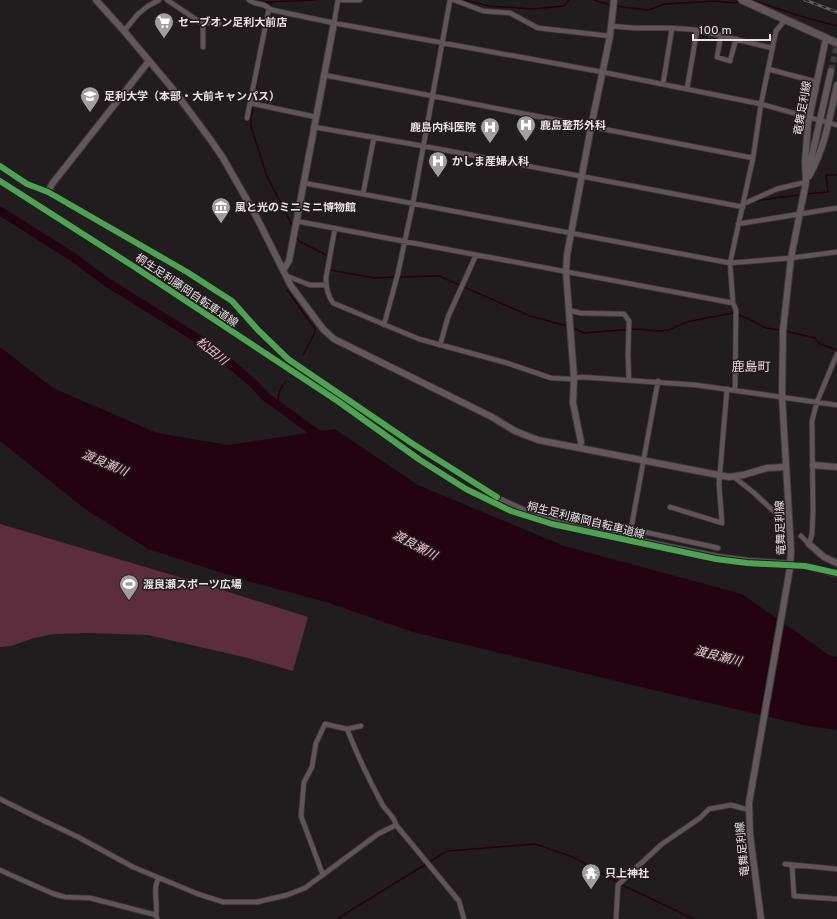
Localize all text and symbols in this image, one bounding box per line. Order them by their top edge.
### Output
supermarket icon: セーブオン足利大前店 [153,11,175,39]
place label: セーブオン足利大前店 [178,16,287,30]
scale bar [693,16,770,42]
text: 100 m [699,23,732,39]
street label: 竜舞足利線 [791,80,815,136]
school or university icon: 足利大学（本部・大前キャンパス） [79,85,101,113]
place label: 足利大学（本部・大前キャンパス） [104,90,280,104]
hospital icon: 鹿島整形外科 [515,114,537,142]
hospital icon: 鹿島内科医院 [479,116,501,144]
place label: 鹿島整形外科 [540,119,606,133]
place label: 鹿島内科医院 [410,121,476,135]
hospital icon: かしま産婦人科 [427,150,449,178]
place label: かしま産婦人科 [452,155,529,169]
museum icon: 風と光のミニミニ博物館 [210,196,232,224]
place label: 風と光のミニミニ博物館 [235,201,356,215]
street label: 桐生足利藤岡自転車道線 [132,251,241,330]
water label: 松田川 [192,334,232,371]
district label: 鹿島町 [731,360,771,376]
water label: 渡良瀬川 [79,447,132,481]
street label: 桐生足利藤岡自転車道線 [525,500,646,542]
street label: 竜舞足利線 [773,500,789,556]
water label: 渡良瀬川 [390,528,441,565]
sports icon: 渡良瀬スポーツ広場 [118,573,140,601]
place label: 渡良瀬スポーツ広場 [143,578,242,592]
water label: 渡良瀬川 [693,643,745,671]
street label: 竜舞足利線 [733,821,753,877]
temple icon: 只上神社 [580,862,602,890]
place label: 只上神社 [605,867,649,881]

